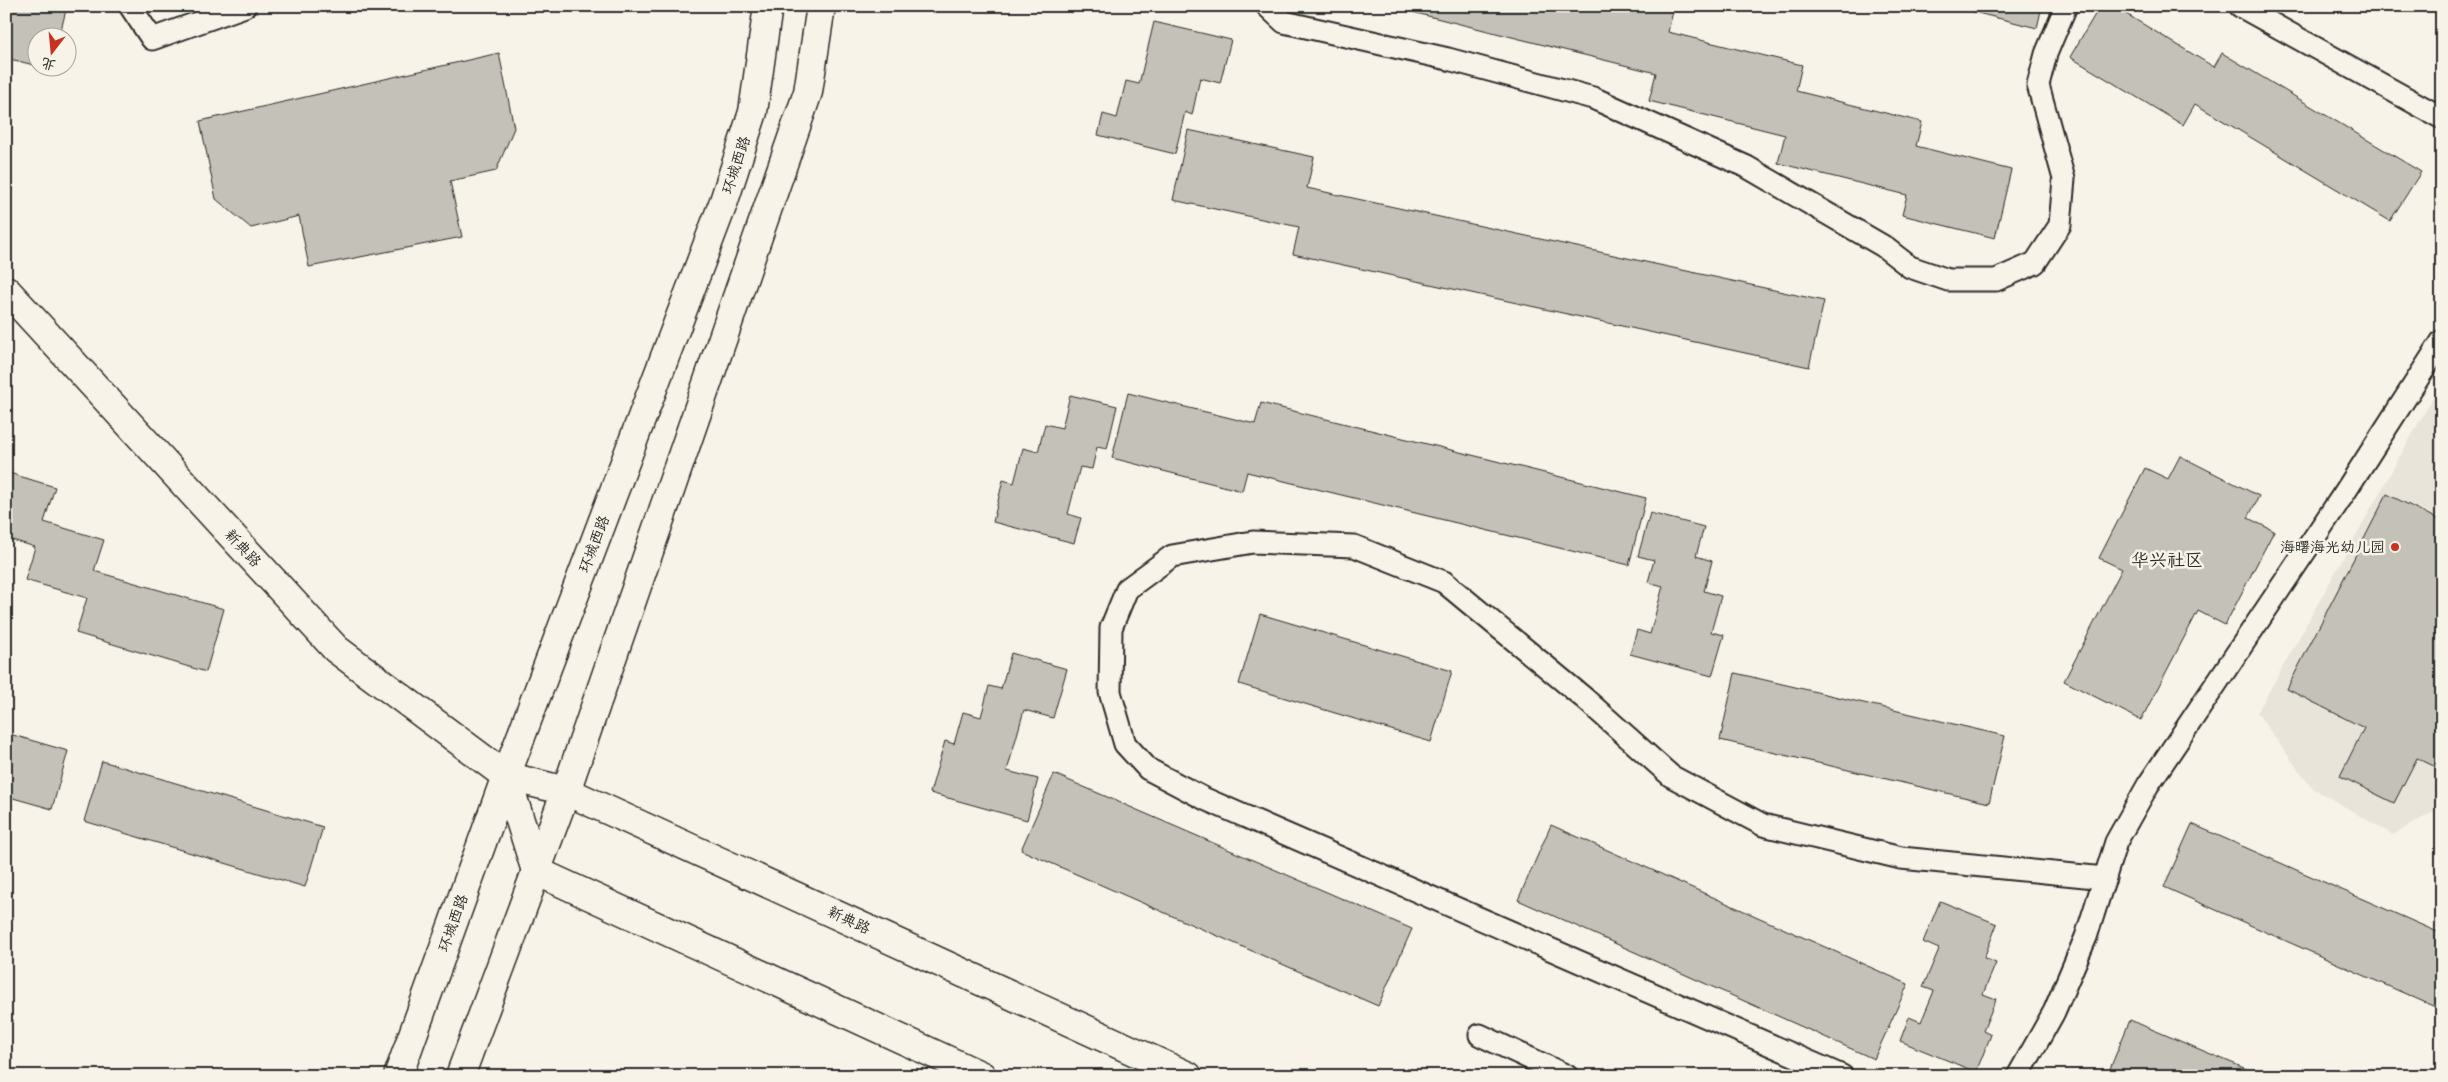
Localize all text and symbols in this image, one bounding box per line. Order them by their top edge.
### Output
north arrow [28,28,78,78]
text: 北 [39,54,58,76]
street label: 环城西路 [716,133,755,197]
street label: 环城西路 [573,512,614,576]
street label: 新典路 [220,524,266,571]
place label: 海曙海光幼儿园 [2280,536,2385,557]
marker: 海曙海光幼儿园 [2389,541,2401,553]
district label: 华兴社区 [2131,547,2203,572]
street label: 环城西路 [432,891,473,955]
street label: 新典路 [824,901,874,939]

